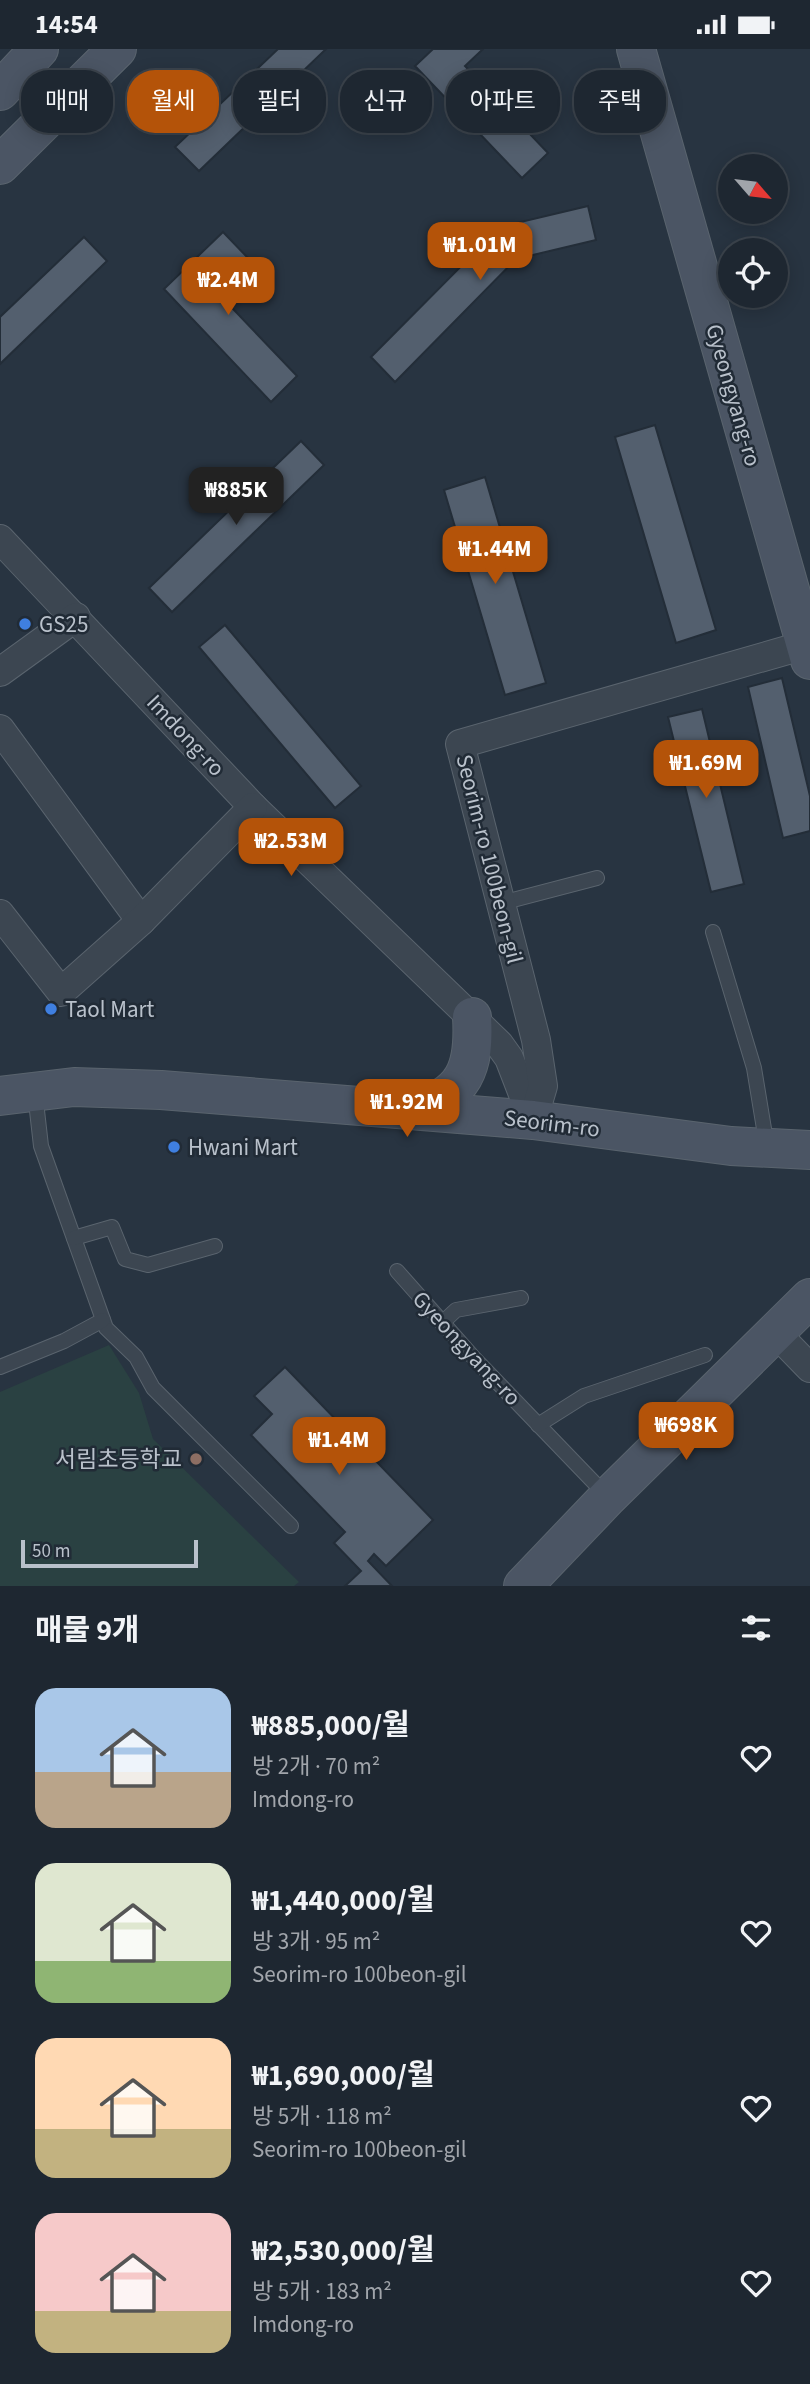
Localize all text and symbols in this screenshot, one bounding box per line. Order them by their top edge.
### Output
text: 14:54 [35,6,98,43]
chip: 매매 [21,70,113,133]
chip: 월세 [127,70,219,133]
chip: 필터 [233,70,326,133]
chip: 신규 [340,70,432,133]
chip: 아파트 [446,70,560,133]
chip: 주택 [574,70,666,133]
north arrow [718,154,788,224]
map controls [718,154,788,308]
pin: ₩1.01M [423,223,537,282]
text: ₩1.01M [443,228,517,261]
button: locate [718,238,788,308]
pin: ₩2.4M [179,257,277,317]
text: ₩2.4M [198,263,258,296]
street label: Gyeongyang-ro [697,320,770,470]
pin: ₩885K [187,468,285,527]
text: ₩885K [205,473,267,506]
pin: ₩1.44M [438,526,552,586]
text: ₩1.44M [458,532,532,565]
place label: GS25 [39,608,88,641]
marker: GS25 [17,616,33,632]
street label: Imdong-ro [139,687,232,784]
pin: ₩1.69M [649,741,763,800]
text: ₩1.69M [669,746,743,779]
street label: Seorim-ro 100beon-gil [448,751,531,967]
pin: ₩2.53M [234,819,348,878]
text: ₩2.53M [254,824,328,857]
place label: Taol Mart [65,993,154,1026]
marker: Taol Mart [43,1001,59,1017]
pin: ₩1.92M [350,1079,464,1139]
text: ₩1.92M [370,1085,444,1118]
street label: Seorim-ro [502,1101,602,1146]
place label: Hwani Mart [188,1131,298,1164]
marker: Hwani Mart [166,1139,182,1155]
street label: Gyeongyang-ro [405,1283,529,1413]
pin: ₩698K [637,1403,735,1462]
text: ₩698K [655,1408,717,1441]
pin: ₩1.4M [290,1417,388,1477]
text: ₩1.4M [309,1423,369,1456]
place label: 서림초등학교 [55,1443,182,1476]
marker: 서림초등학교 [188,1451,204,1467]
scale bar [21,1537,198,1569]
text: 50 m [32,1538,70,1565]
text: 매물 9개 [35,1609,140,1652]
icon: filters [737,1609,775,1647]
text: ₩885,000/월 [252,1704,410,1747]
icon: home [91,1716,175,1800]
icon: heart [737,1739,775,1777]
text: 방 2개 · 70 m² [252,1750,380,1783]
text: Imdong-ro [252,1783,354,1816]
text: ₩1,440,000/월 [252,1879,435,1922]
icon: home [91,1891,175,1975]
icon: heart [737,1914,775,1952]
text: 방 3개 · 95 m² [252,1925,380,1958]
text: Seorim-ro 100beon-gil [252,1958,467,1991]
text: ₩1,690,000/월 [252,2054,435,2097]
icon: home [91,2066,175,2150]
icon: heart [737,2089,775,2127]
text: 방 5개 · 118 m² [252,2100,392,2133]
text: Seorim-ro 100beon-gil [252,2133,467,2166]
text: ₩2,530,000/월 [252,2229,435,2272]
icon: home [91,2241,175,2325]
icon: heart [737,2264,775,2302]
text: 방 5개 · 183 m² [252,2275,392,2308]
text: Imdong-ro [252,2308,354,2341]

